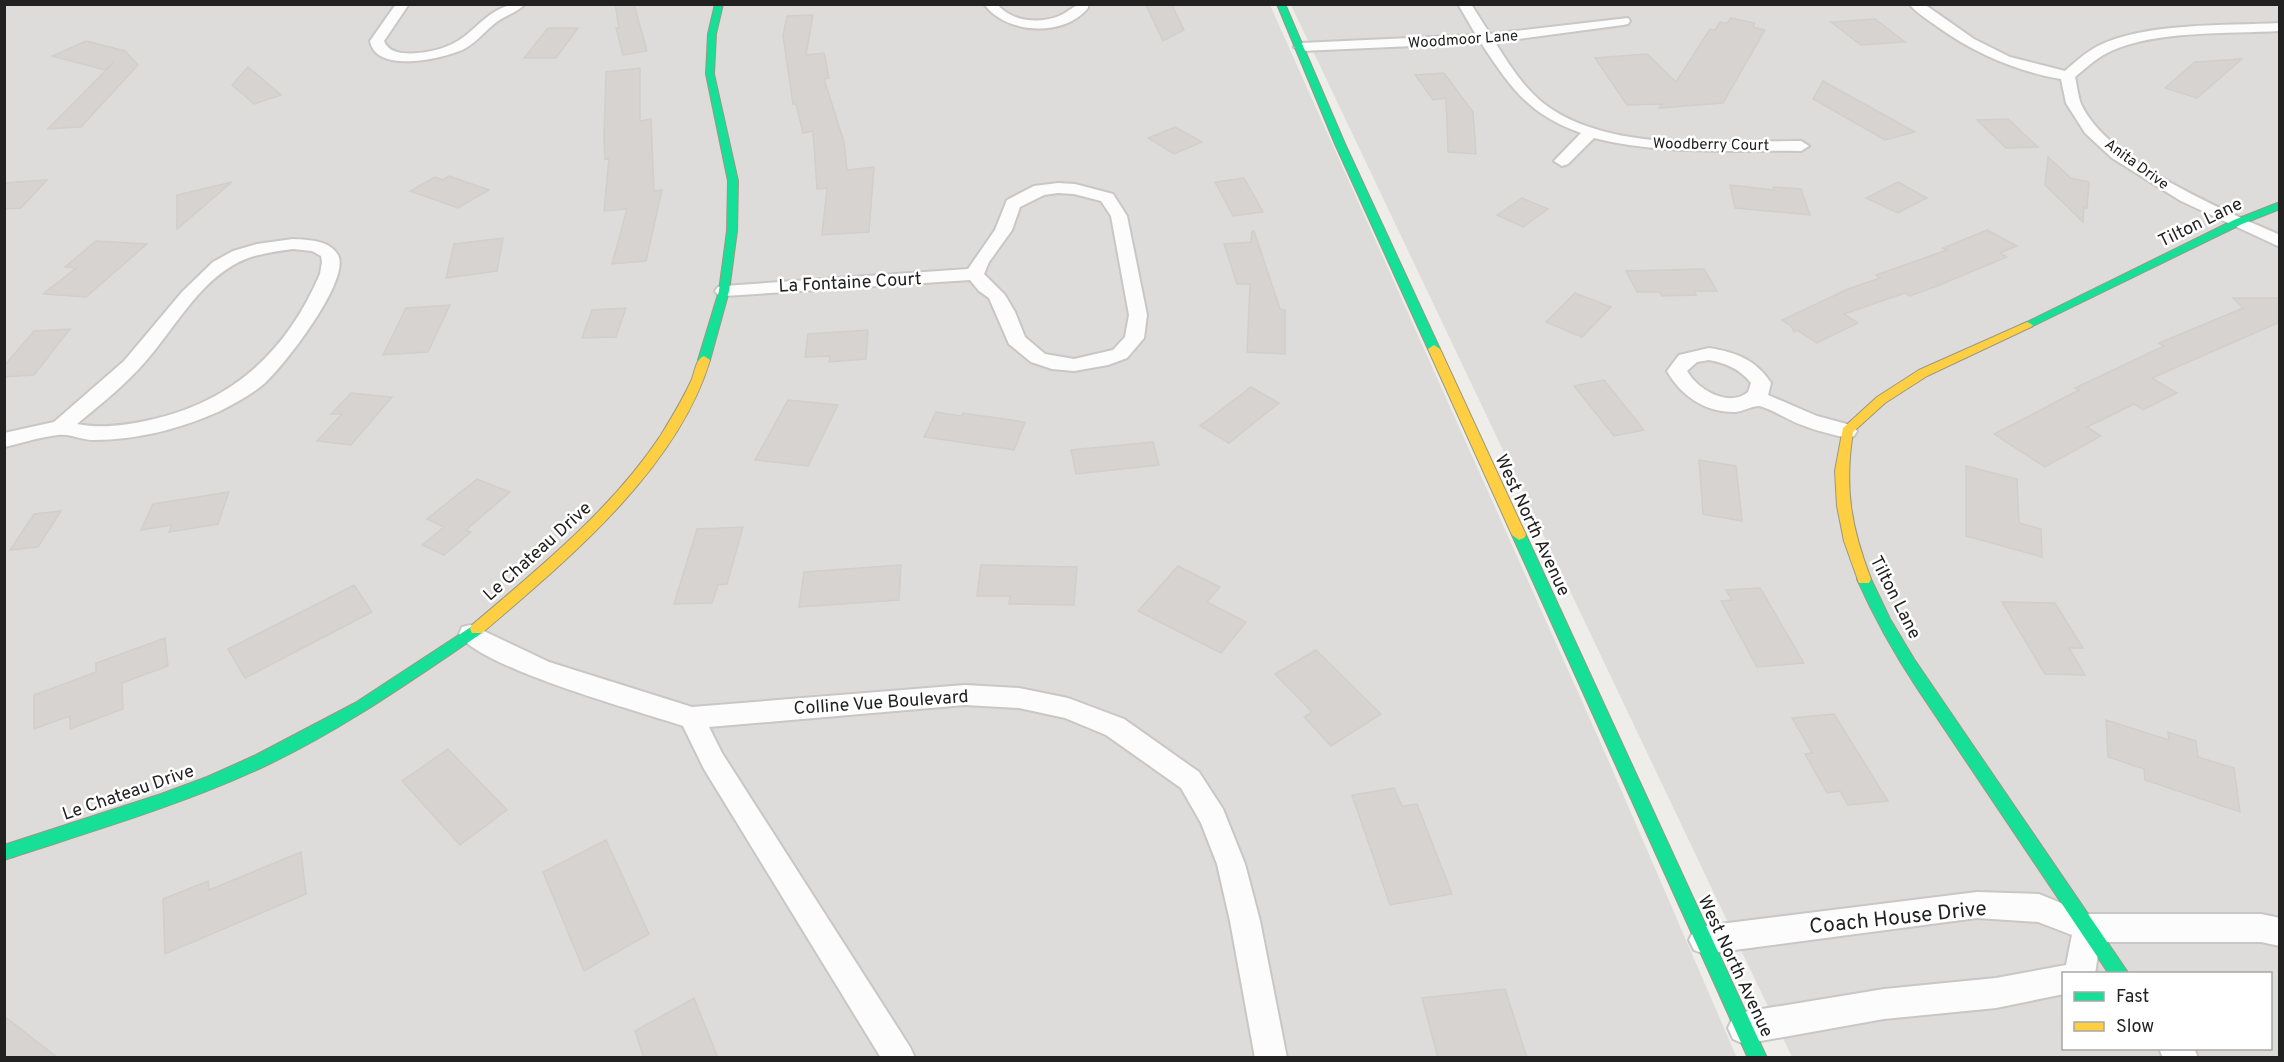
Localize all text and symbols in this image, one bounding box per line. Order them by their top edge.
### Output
street label: Woodmoor Lane [1407,27,1519,54]
street label: Woodberry Court [1653,135,1769,156]
street label: Anita Drive [2100,136,2172,195]
street label: Tilton Lane [2155,193,2246,254]
street label: La Fontaine Court [778,268,922,299]
street label: West North Avenue [1489,451,1575,600]
street label: Le Chateau Drive [479,497,597,607]
street label: Tilton Lane [1864,552,1925,643]
street label: Colline Vue Boulevard [793,686,969,721]
street label: Le Chateau Drive [60,760,197,827]
street label: West North Avenue [1692,892,1778,1041]
street label: Coach House Drive [1808,896,1988,941]
legend [2062,972,2272,1050]
text: Fast [2116,986,2149,1009]
text: Slow [2116,1016,2154,1039]

